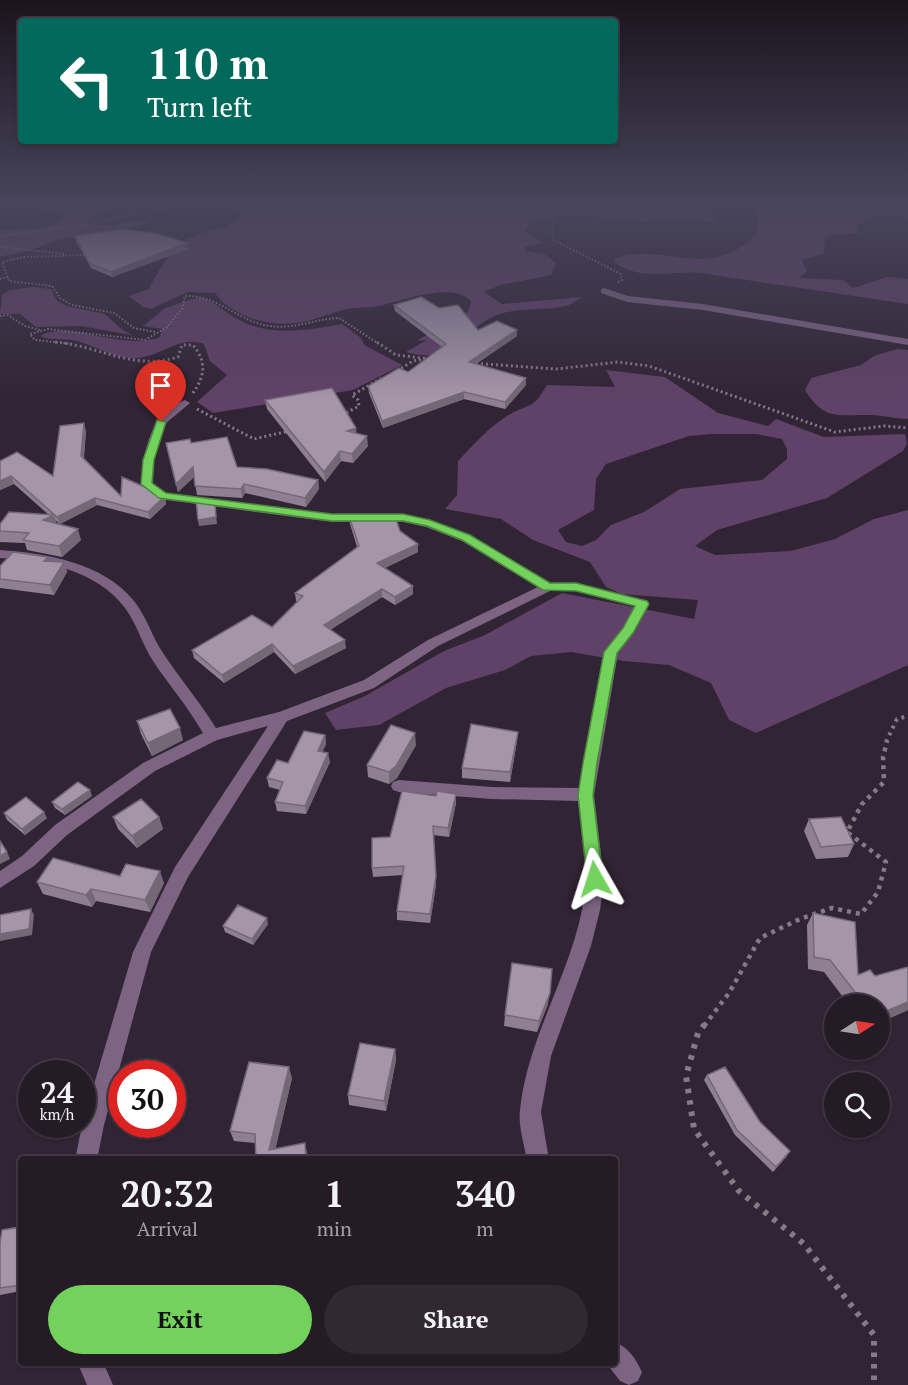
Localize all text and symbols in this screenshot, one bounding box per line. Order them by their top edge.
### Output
text: 110 m [147,35,268,91]
icon: left [48,42,126,120]
text: Turn left [147,89,252,125]
pin [135,360,186,422]
icon: arrive [144,369,177,402]
position arrow [563,847,627,911]
north arrow [824,994,890,1060]
map controls [824,994,890,1138]
speed limit sign: 30 [108,1060,186,1138]
text: 24 [40,1072,74,1112]
button: search [824,1072,890,1138]
text: km/h [40,1104,74,1124]
text: 20:32 [121,1170,214,1217]
text: 1 [324,1170,345,1217]
text: 340 [454,1170,515,1217]
text: Arrival [137,1215,198,1242]
text: min [317,1215,352,1242]
text: m [476,1215,494,1242]
button: Exit [48,1285,312,1354]
button: Share [324,1285,588,1354]

